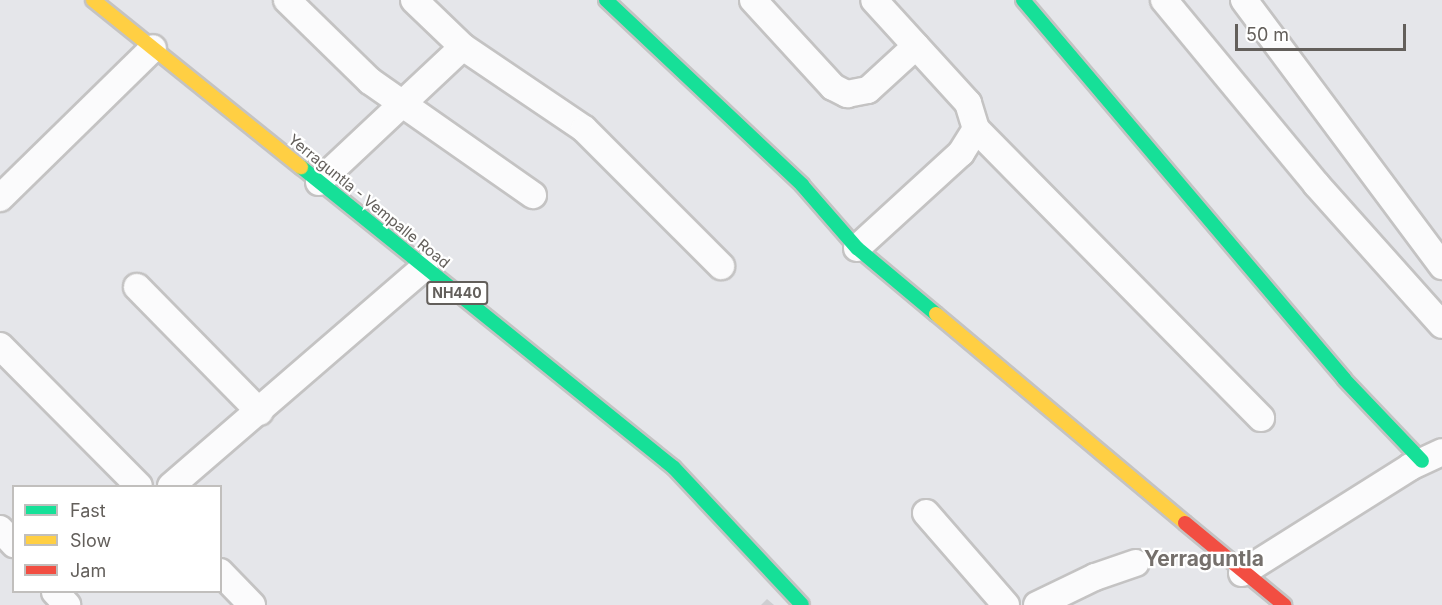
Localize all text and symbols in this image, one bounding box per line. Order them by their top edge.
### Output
scale bar [1238,12,1409,50]
text: 50 m [1246,24,1289,45]
street label: Yerraguntla - Vempalle Road [285,130,453,272]
road number: NH440 [426,282,488,304]
legend [12,485,222,593]
text: Fast [70,500,106,521]
text: Slow [70,530,111,551]
district label: Yerraguntla [1144,546,1264,572]
text: Jam [70,560,106,581]

